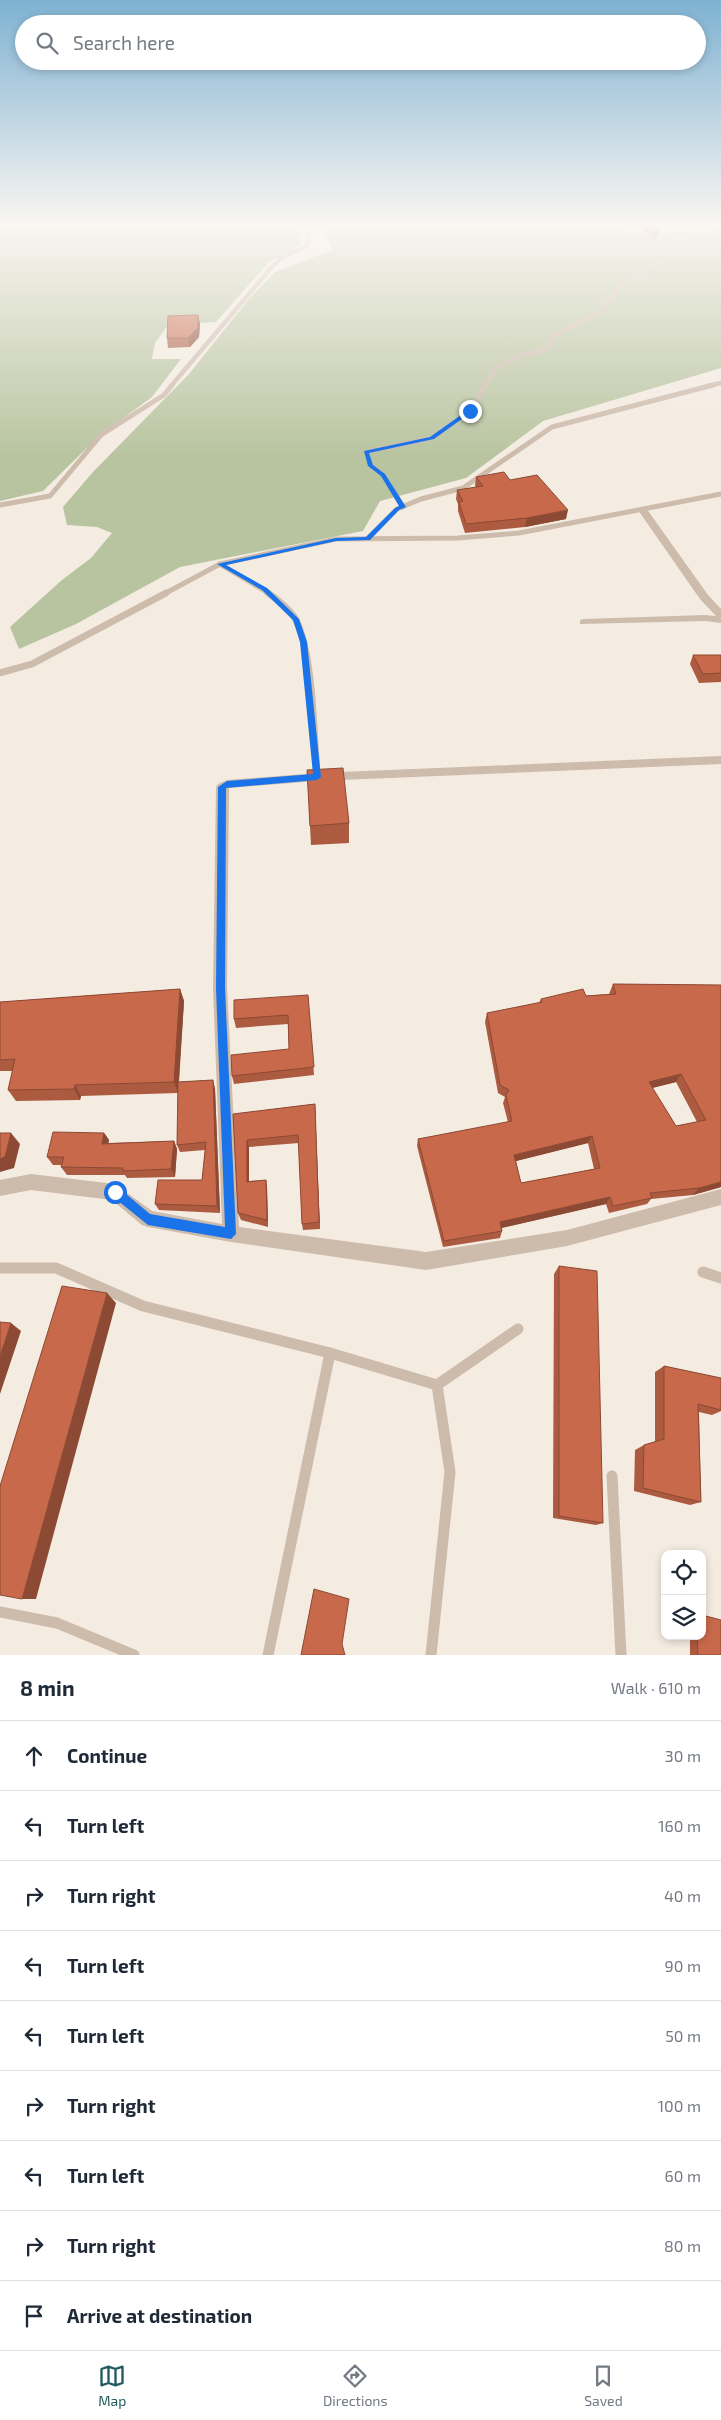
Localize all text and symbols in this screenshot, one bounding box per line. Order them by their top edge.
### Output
search box [15,15,706,70]
icon: search [33,29,61,57]
text: Search here [73,31,175,54]
route end [459,400,482,423]
route start [104,1181,127,1204]
map controls [661,1550,706,1640]
button: locate [661,1550,706,1595]
button: layers [661,1595,706,1640]
text: 8 min [20,1675,75,1700]
text: Walk · 610 m [611,1678,701,1697]
icon: ahead [20,1742,48,1770]
text: Continue [67,1744,147,1767]
text: 30 m [665,1746,701,1765]
icon: left [20,1812,48,1840]
text: Turn left [67,1814,144,1837]
text: 160 m [658,1816,701,1835]
icon: right [20,1882,48,1910]
text: Turn right [67,1884,155,1907]
text: 40 m [664,1886,701,1905]
icon: left [20,1952,48,1980]
text: Turn left [67,1954,144,1977]
text: 90 m [665,1956,701,1975]
icon: left [20,2022,48,2050]
text: Turn left [67,2024,144,2047]
text: 50 m [665,2026,701,2045]
icon: right [20,2092,48,2120]
text: Turn right [67,2094,155,2117]
text: 100 m [658,2096,701,2115]
icon: left [20,2162,48,2190]
text: Turn left [67,2164,144,2187]
text: 60 m [665,2166,701,2185]
icon: right [20,2232,48,2260]
text: Turn right [67,2234,155,2257]
text: 80 m [664,2236,701,2255]
icon: arrive [20,2302,48,2330]
text: Arrive at destination [67,2304,252,2327]
tab: Map [98,2362,126,2409]
tab: Directions [323,2362,388,2409]
tab: Saved [584,2362,623,2409]

